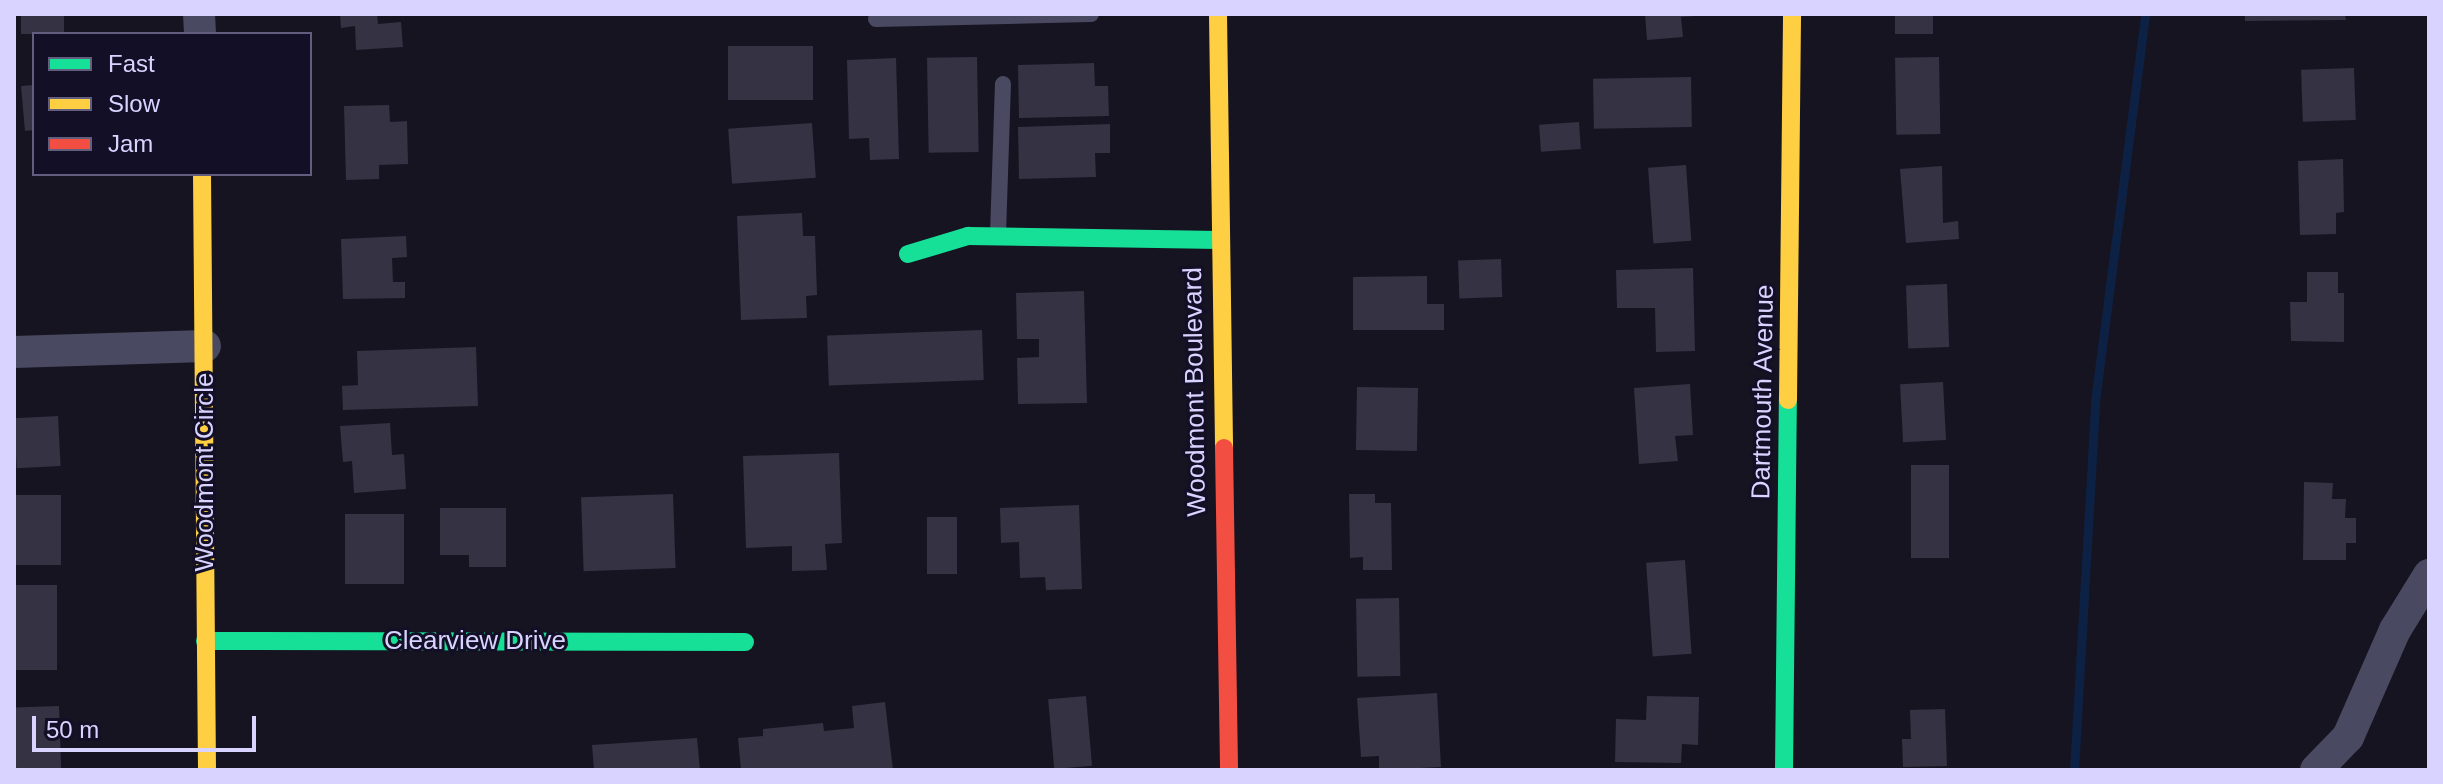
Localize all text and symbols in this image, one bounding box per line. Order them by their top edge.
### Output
legend [32,32,312,176]
text: Fast [108,50,155,77]
text: Slow [108,90,160,117]
text: Jam [108,130,153,157]
street label: Woodmont Boulevard [1177,267,1213,517]
street label: Dartmouth Avenue [1746,284,1780,500]
street label: Woodmont Circle [189,373,221,571]
street label: Clearview Drive [384,625,566,657]
scale bar [36,700,260,750]
text: 50 m [46,716,99,743]

